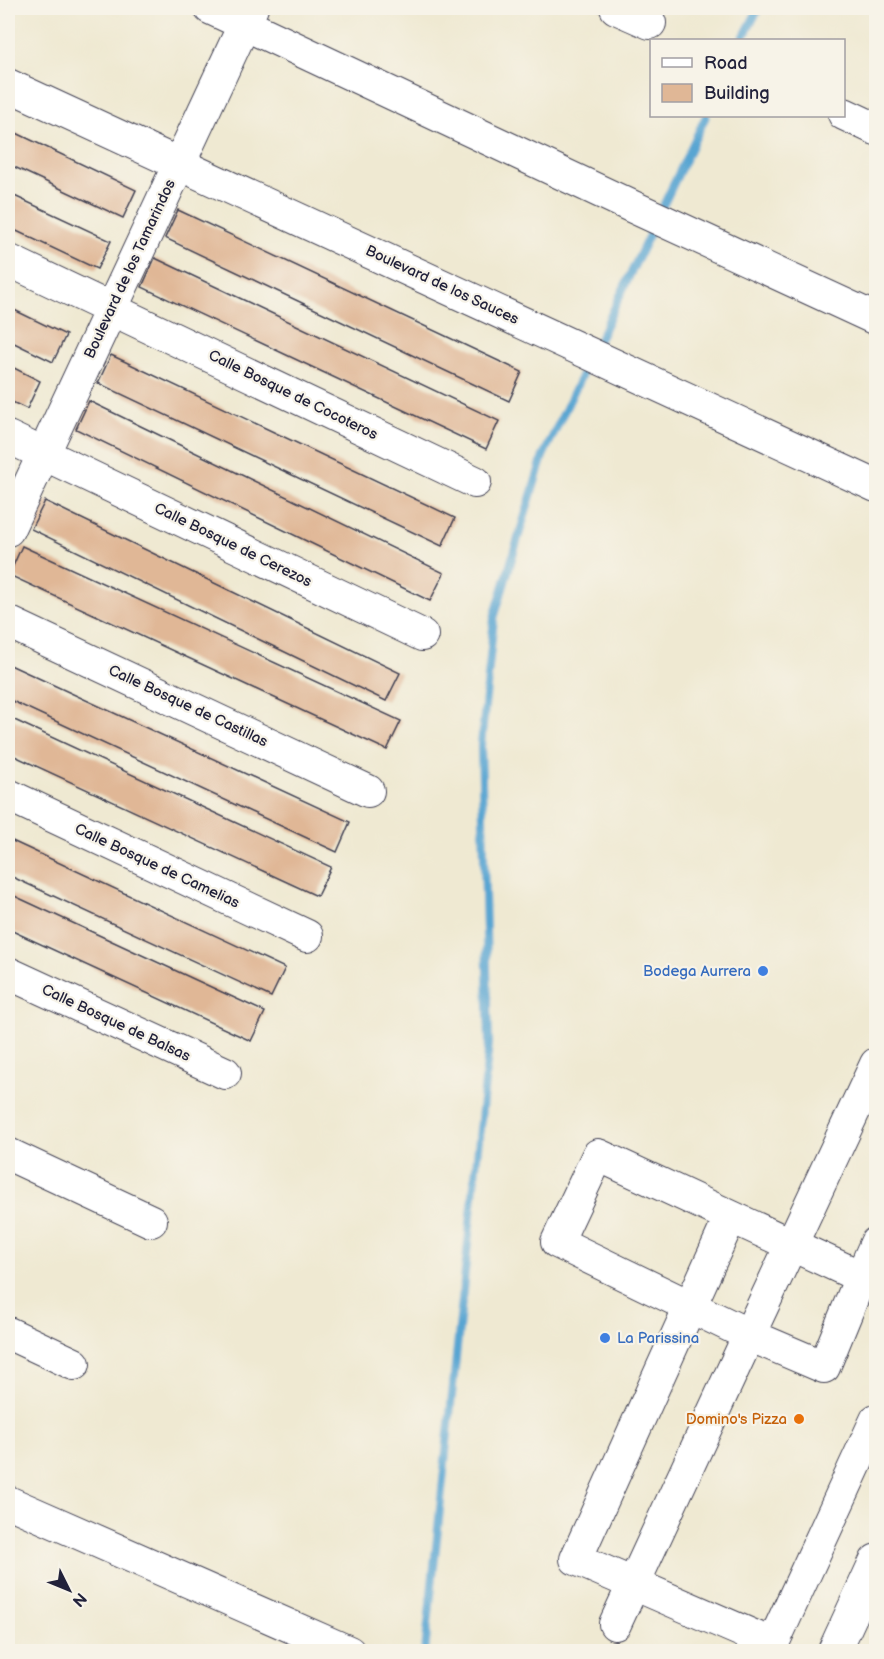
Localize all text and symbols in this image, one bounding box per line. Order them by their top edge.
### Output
legend [650,39,845,117]
text: Road [704,53,748,74]
text: Building [704,83,770,104]
street label: Boulevard de los Tamarindos [80,176,180,362]
street label: Boulevard de los Sauces [362,241,522,329]
street label: Calle Bosque de Cocoteros [205,346,381,445]
street label: Calle Bosque de Cerezos [151,499,315,592]
street label: Calle Bosque de Castillas [105,661,271,752]
street label: Calle Bosque de Camelias [72,819,243,913]
place label: Bodega Aurrera [643,962,751,981]
marker: Bodega Aurrera [756,964,770,978]
street label: Calle Bosque de Balsas [39,980,194,1066]
place label: La Parissina [617,1329,699,1348]
marker: La Parissina [598,1331,612,1345]
place label: Domino's Pizza [686,1410,787,1429]
marker: Domino's Pizza [792,1412,806,1426]
north arrow [39,1560,99,1620]
text: N [68,1588,90,1610]

